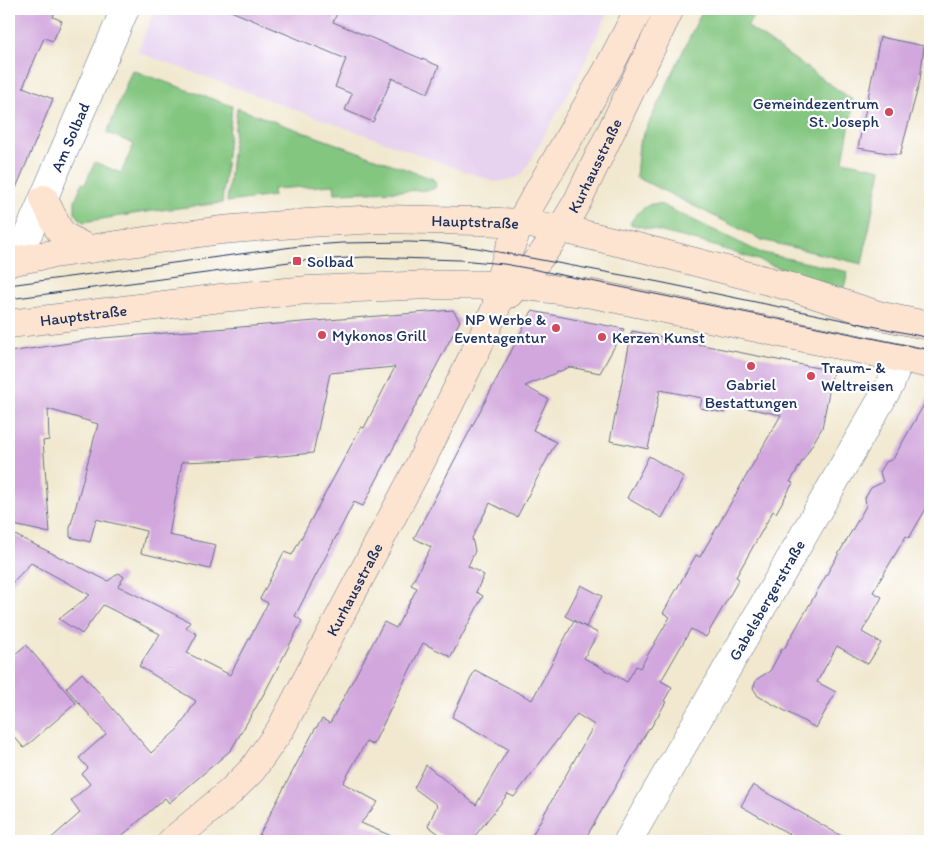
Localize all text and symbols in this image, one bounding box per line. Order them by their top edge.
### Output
place label: Gemeindezentrum St. Joseph [753,94,879,131]
street label: Am Solbad [47,99,93,175]
marker: Gemeindezentrum St. Joseph [883,106,895,118]
street label: Kurhausstraße [563,115,625,216]
street label: Hauptstraße [431,211,519,232]
place label: Solbad [307,252,354,271]
marker: Solbad [291,255,303,267]
street label: Hauptstraße [39,300,128,330]
place label: NP Werbe & Eventagentur [454,310,547,347]
marker: NP Werbe & Eventagentur [550,322,562,334]
place label: Mykonos Grill [332,326,427,345]
place label: Kerzen Kunst [612,328,705,347]
marker: Mykonos Grill [316,329,328,341]
marker: Kerzen Kunst [596,331,608,343]
place label: Traum- & Weltreisen [821,358,894,395]
marker: Gabriel Bestattungen [745,360,757,372]
marker: Traum- & Weltreisen [805,370,817,382]
place label: Gabriel Bestattungen [705,375,798,412]
street label: Gabelsbergerstraße [724,536,809,664]
street label: Kurhausstraße [322,539,386,639]

